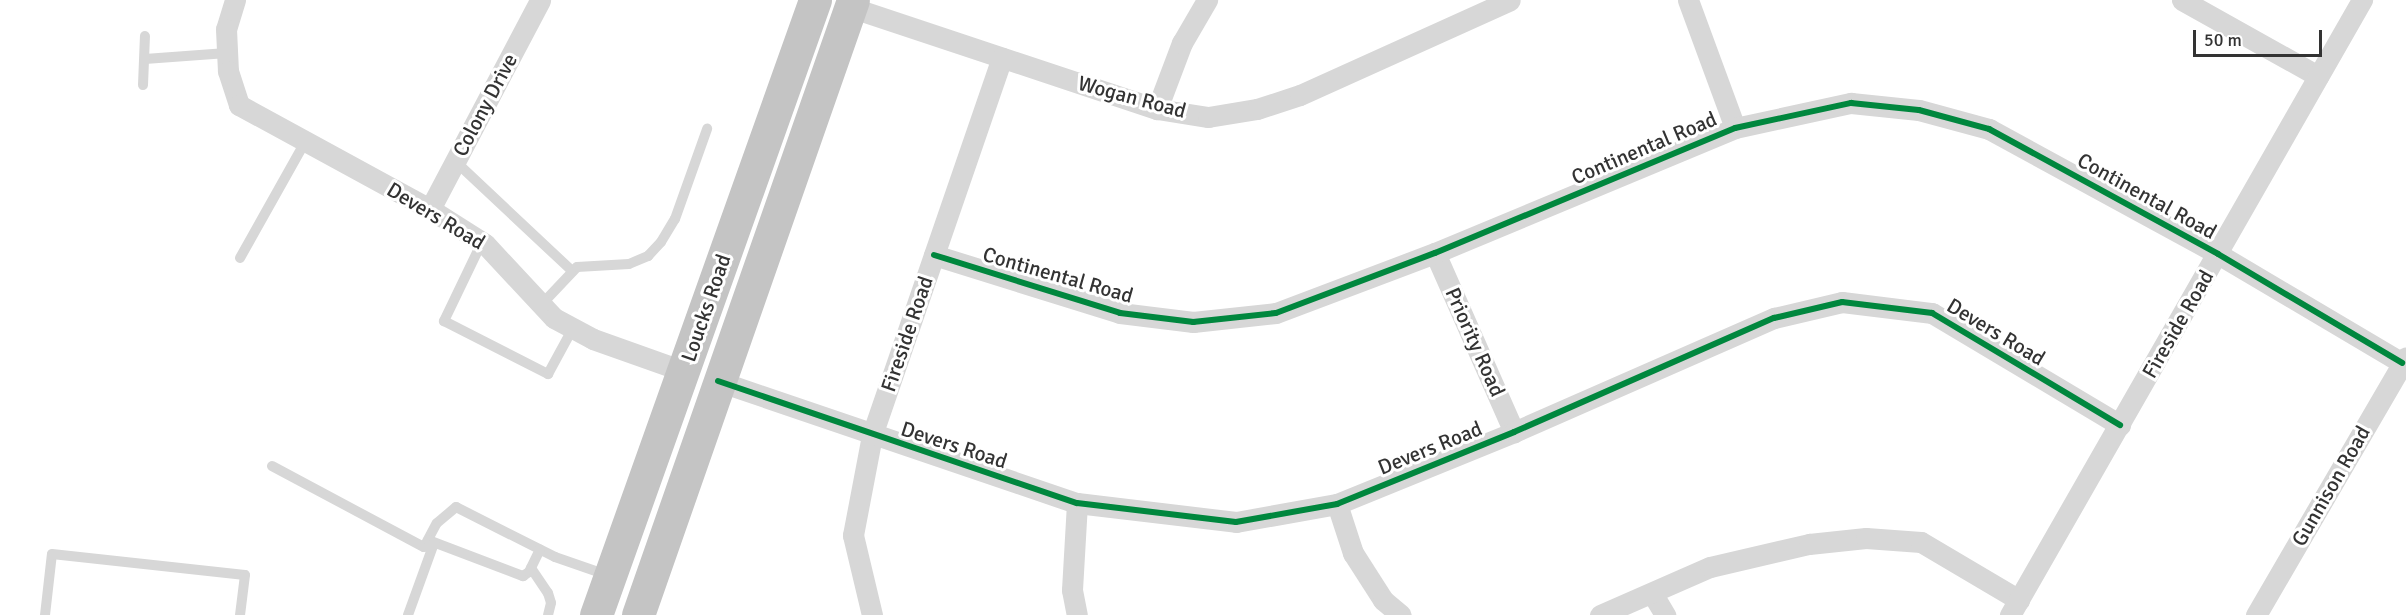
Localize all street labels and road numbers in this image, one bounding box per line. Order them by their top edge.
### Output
street label: Colony Drive [447,49,523,161]
street label: Wogan Road [1075,71,1189,123]
street label: Continental Road [1568,106,1720,190]
street label: Continental Road [2073,147,2221,245]
street label: Devers Road [382,177,490,255]
street label: Continental Road [980,241,1136,309]
street label: Loucks Road [676,251,736,365]
street label: Fireside Road [2137,265,2219,383]
street label: Fireside Road [875,273,939,395]
street label: Priority Road [1440,284,1510,400]
street label: Devers Road [1942,293,2050,371]
street label: Devers Road [898,416,1010,474]
street label: Devers Road [1374,416,1486,480]
street label: Gunnison Road [2286,421,2376,551]

